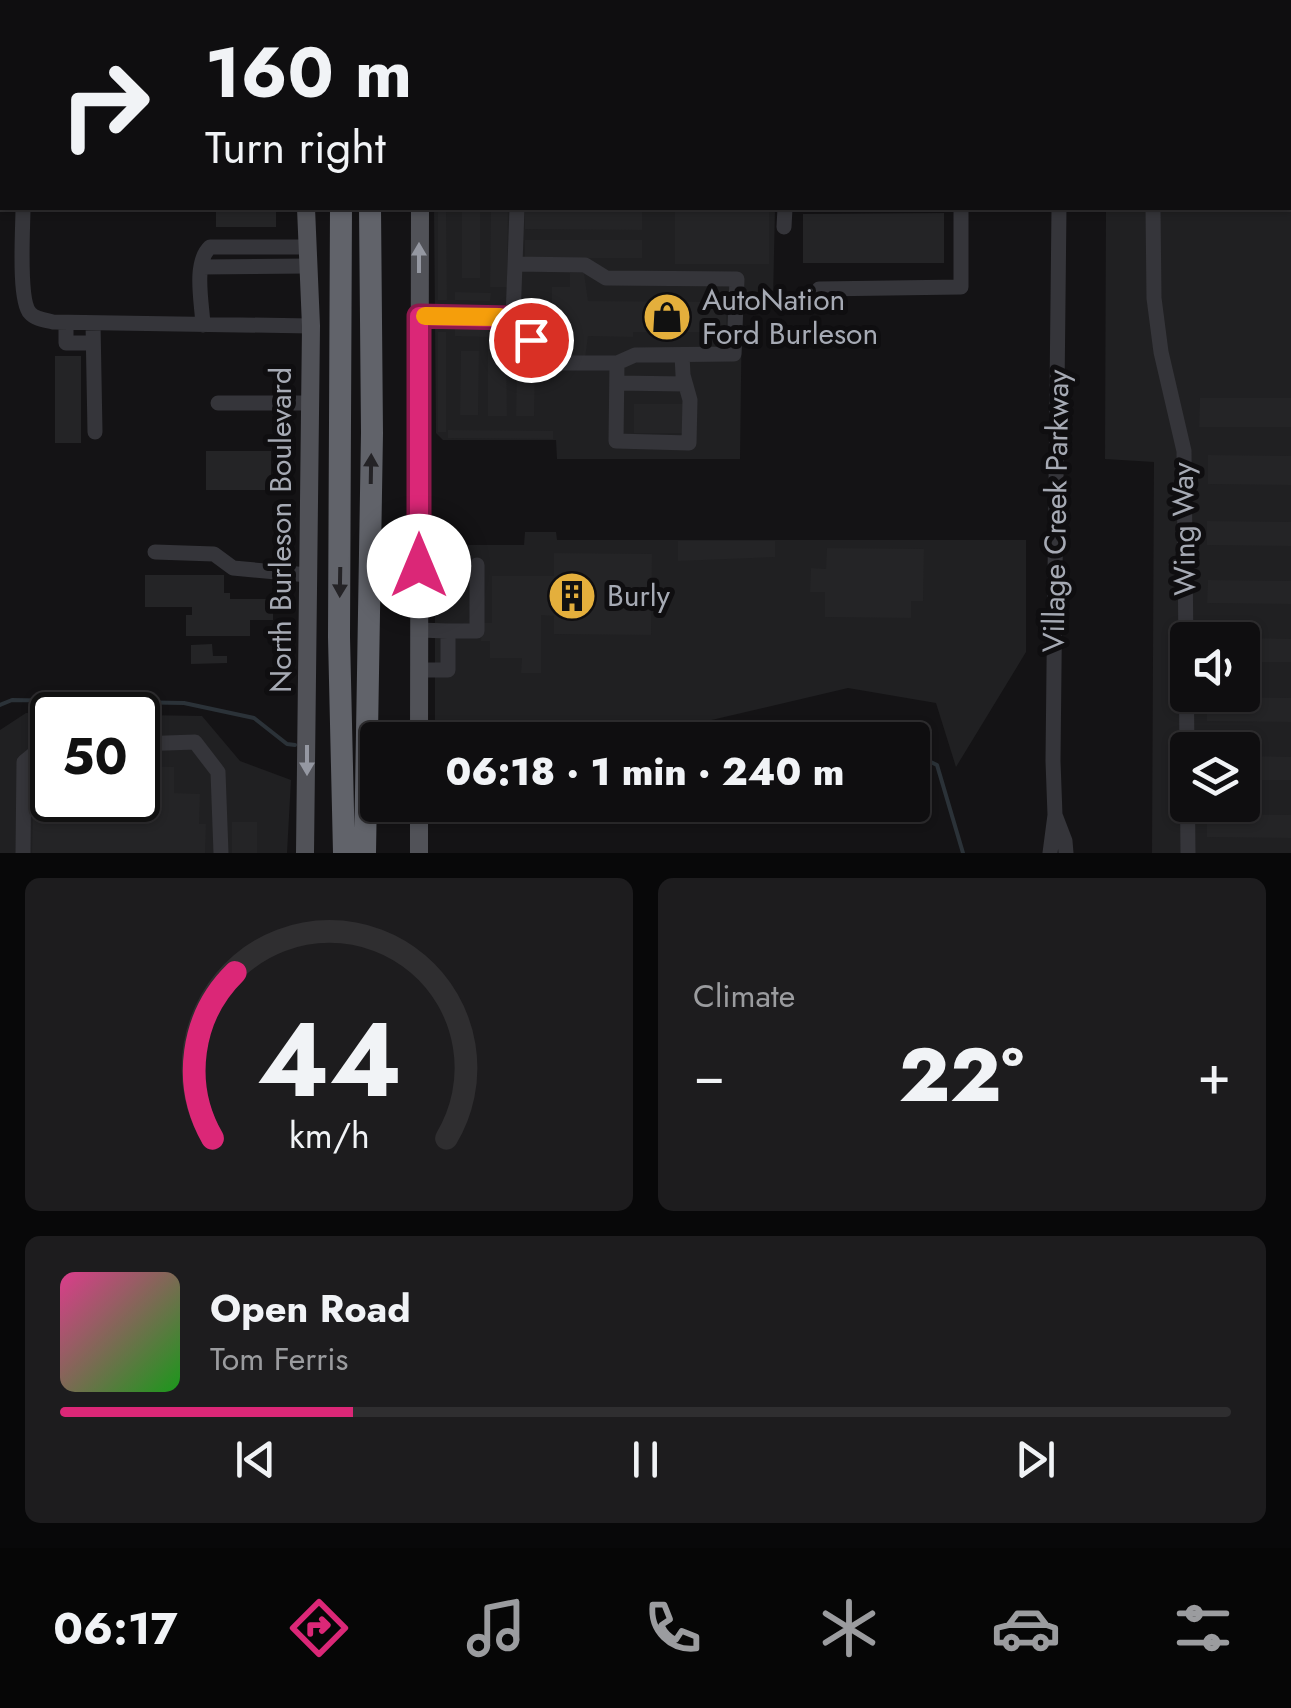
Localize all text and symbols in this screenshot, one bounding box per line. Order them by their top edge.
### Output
text: 160 m [205,22,412,123]
icon: right [40,40,170,170]
text: Turn right [205,115,386,180]
one-way arrow [411,241,427,273]
place label: AutoNation Ford Burleson [702,278,878,355]
shop icon: AutoNation Ford Burleson [641,291,693,343]
pin [489,298,574,383]
icon: arrive [504,313,559,368]
street label: North Burleson Boulevard [259,367,302,693]
street label: Village Creek Parkway [1032,369,1079,653]
one-way arrow [363,452,379,484]
street label: Wing Way [1161,461,1206,596]
position arrow [367,514,471,618]
one-way arrow [332,567,348,599]
building icon: Burly [546,570,598,622]
place label: Burly [607,574,671,617]
map controls [1170,622,1260,822]
button: sound [1170,622,1260,712]
speed limit sign: 50 [30,692,160,822]
button: layers [1170,732,1260,822]
one-way arrow [299,744,315,776]
text: 06:18 · 1 min · 240 m [445,744,845,799]
text: Climate [693,973,795,1019]
text: 44 [256,985,402,1135]
text: 22° [899,1021,1024,1129]
text: − [693,1035,725,1115]
text: + [1197,1035,1231,1115]
text: km/h [289,1110,369,1161]
text: Open Road [210,1281,411,1336]
text: Tom Ferris [210,1336,348,1382]
icon: previous [228,1432,283,1487]
icon: pause [618,1432,673,1487]
icon: next [1008,1432,1063,1487]
icon: directions [284,1593,354,1663]
icon: music [461,1593,531,1663]
icon: phone [638,1593,708,1663]
icon: climate [814,1593,884,1663]
icon: car [991,1593,1061,1663]
icon: filters [1168,1593,1238,1663]
text: 06:17 [53,1596,178,1661]

